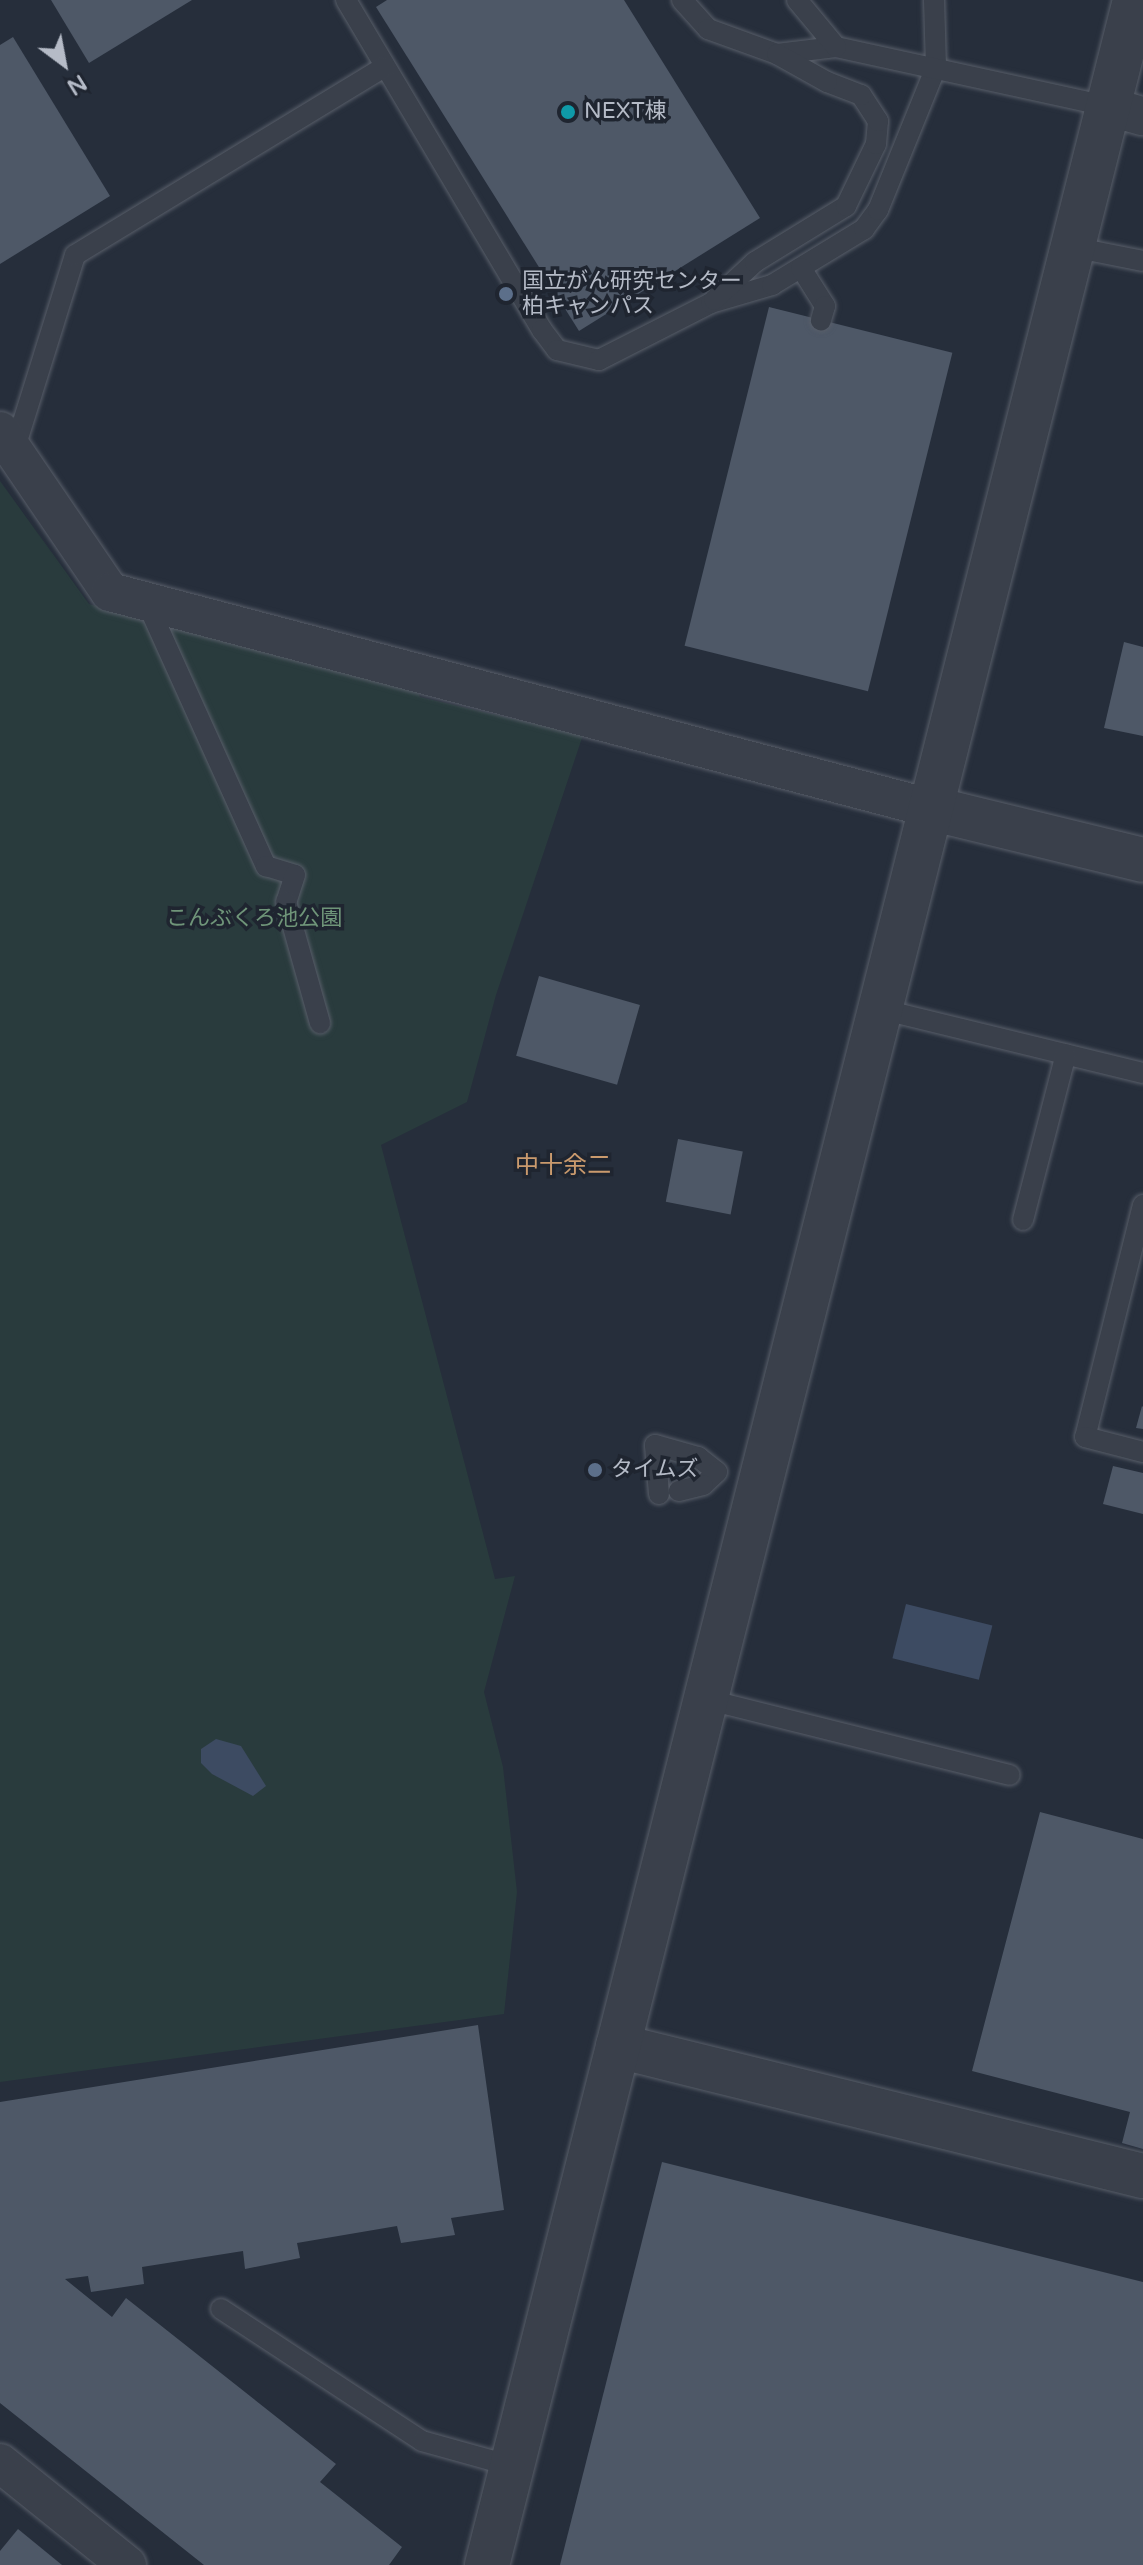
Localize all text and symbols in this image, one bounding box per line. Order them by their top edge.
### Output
north arrow [24,24,104,104]
text: N [62,69,91,100]
place label: NEXT棟 [584,99,667,125]
marker: NEXT棟 [559,103,577,121]
place label: 国立がん研究センター 柏キャンパス [522,268,742,320]
marker: 国立がん研究センター 柏キャンパス [497,285,515,303]
park label: こんぶくろ池公園 [166,906,342,932]
district label: 中十余二 [515,1152,611,1180]
place label: タイムズ [611,1457,699,1483]
marker: タイムズ [586,1461,604,1479]

